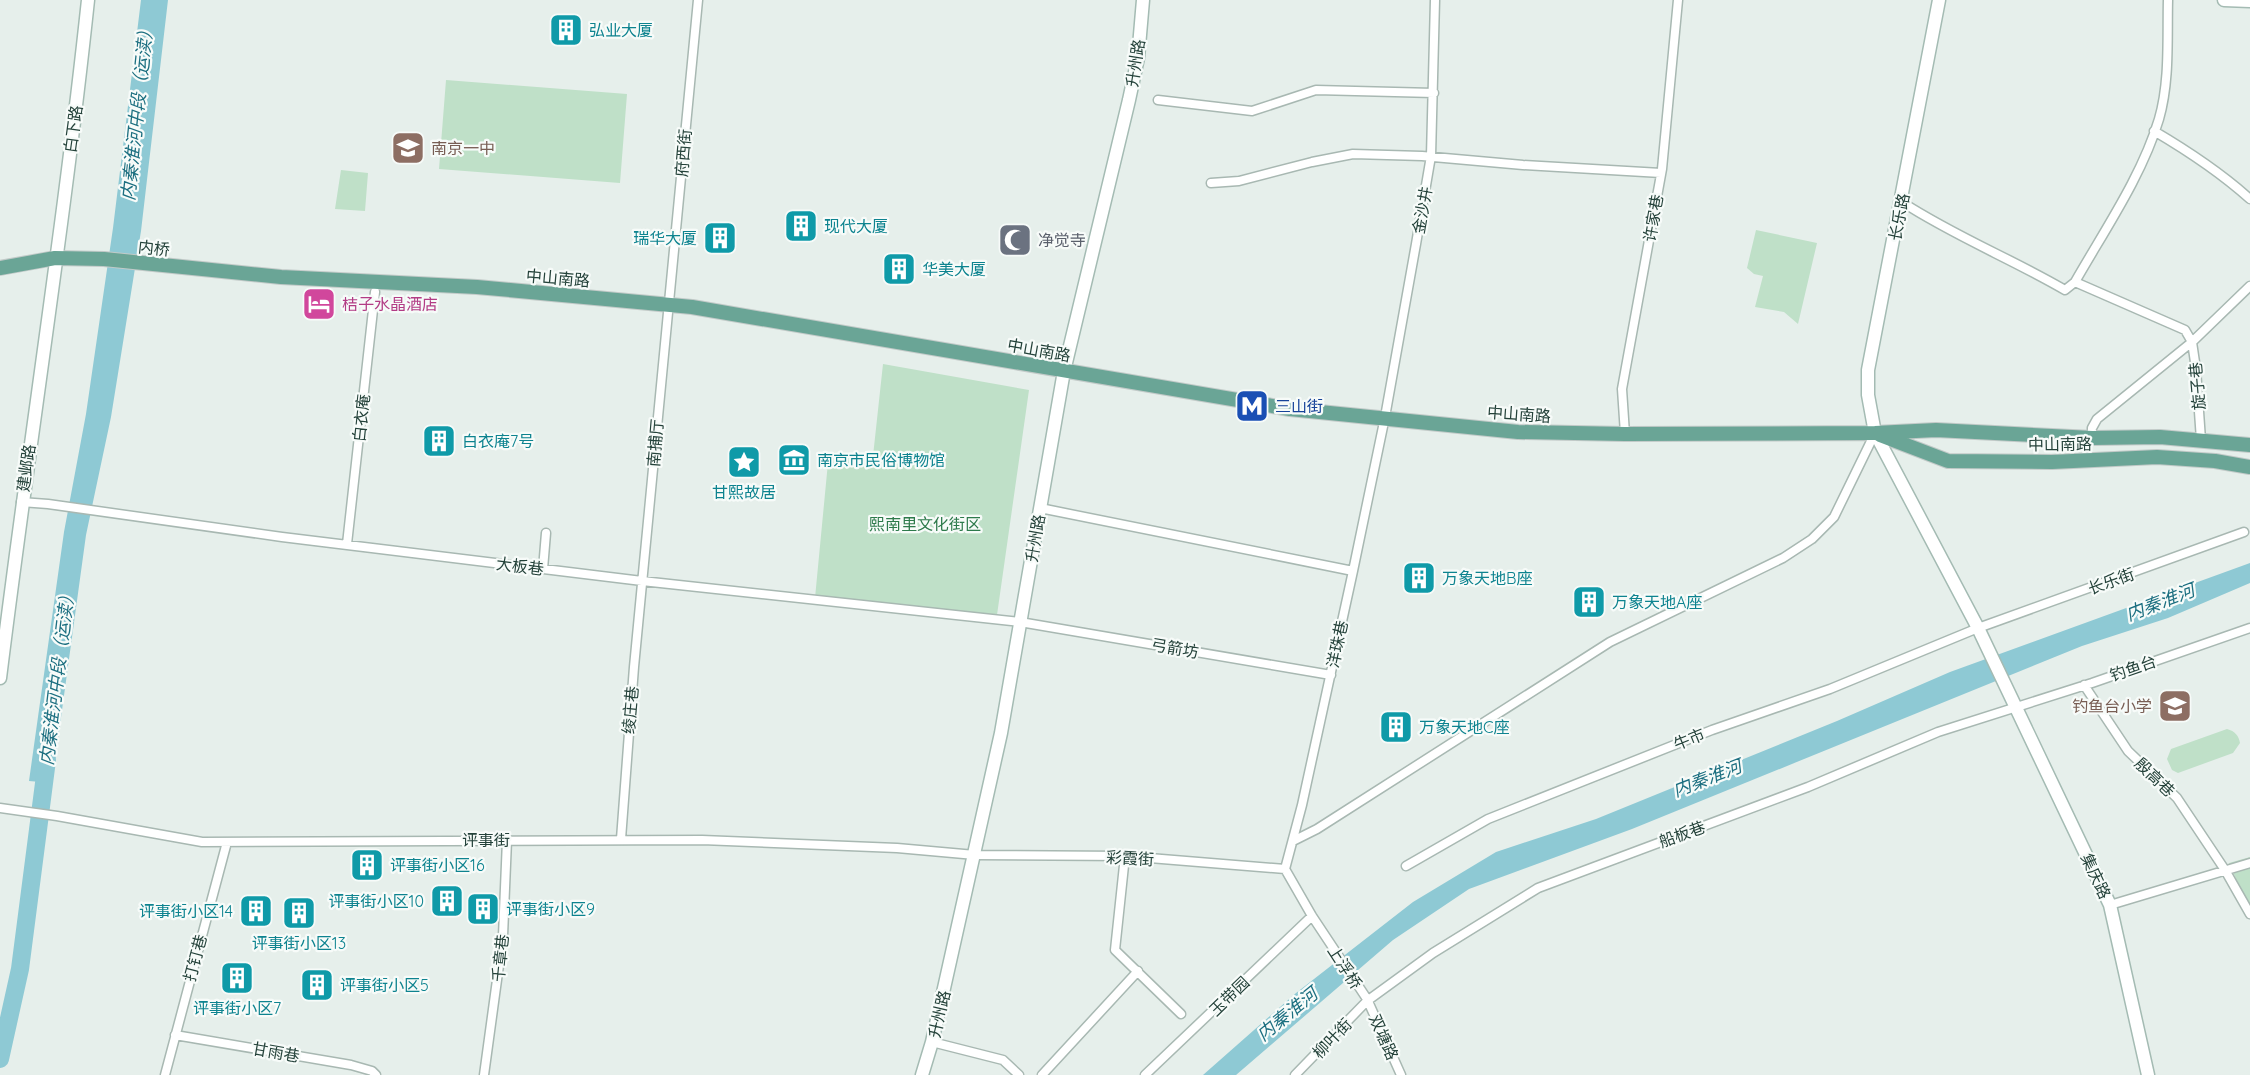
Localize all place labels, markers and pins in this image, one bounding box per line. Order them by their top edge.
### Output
building icon: 弘业大厦 [548,12,584,48]
place label: 弘业大厦 [589,20,653,40]
school or university icon: 南京一中 [390,130,426,166]
place label: 南京一中 [431,138,495,158]
building icon: 现代大厦 [783,208,819,244]
place label: 现代大厦 [824,216,888,236]
building icon: 瑞华大厦 [702,220,738,256]
mosque icon: 净觉寺 [997,222,1033,258]
place label: 瑞华大厦 [633,228,697,248]
place label: 净觉寺 [1038,230,1086,250]
building icon: 华美大厦 [881,251,917,287]
place label: 华美大厦 [922,259,986,279]
hotel icon: 桔子水晶酒店 [301,286,337,322]
place label: 桔子水晶酒店 [342,294,438,314]
metro station icon: 三山街 [1234,388,1270,424]
place label: 三山街 [1275,396,1323,416]
building icon: 白衣庵7号 [421,423,457,459]
place label: 白衣庵7号 [462,431,534,451]
museum icon: 南京市民俗博物馆 [776,442,812,478]
place icon: 甘熙故居 [726,444,762,480]
place label: 南京市民俗博物馆 [817,450,945,470]
place label: 甘熙故居 [712,482,776,502]
building icon: 万象天地B座 [1401,560,1437,596]
place label: 万象天地B座 [1442,568,1532,588]
building icon: 万象天地A座 [1571,584,1607,620]
place label: 万象天地A座 [1612,592,1702,612]
school or university icon: 钓鱼台小学 [2157,688,2193,724]
place label: 钓鱼台小学 [2072,696,2152,716]
building icon: 万象天地C座 [1378,709,1414,745]
place label: 万象天地C座 [1419,717,1509,737]
building icon: 评事街小区16 [349,847,385,883]
place label: 评事街小区16 [390,855,485,875]
building icon: 评事街小区10 [429,883,465,919]
place label: 评事街小区10 [329,891,424,911]
building icon: 评事街小区9 [465,891,501,927]
building icon: 评事街小区14 [238,893,274,929]
building icon: 评事街小区13 [281,895,317,931]
place label: 评事街小区9 [506,899,595,919]
place label: 评事街小区14 [139,901,233,921]
place label: 评事街小区13 [252,933,346,953]
building icon: 评事街小区7 [219,960,255,996]
building icon: 评事街小区5 [299,967,335,1003]
place label: 评事街小区5 [340,975,429,995]
place label: 评事街小区7 [193,998,281,1018]

